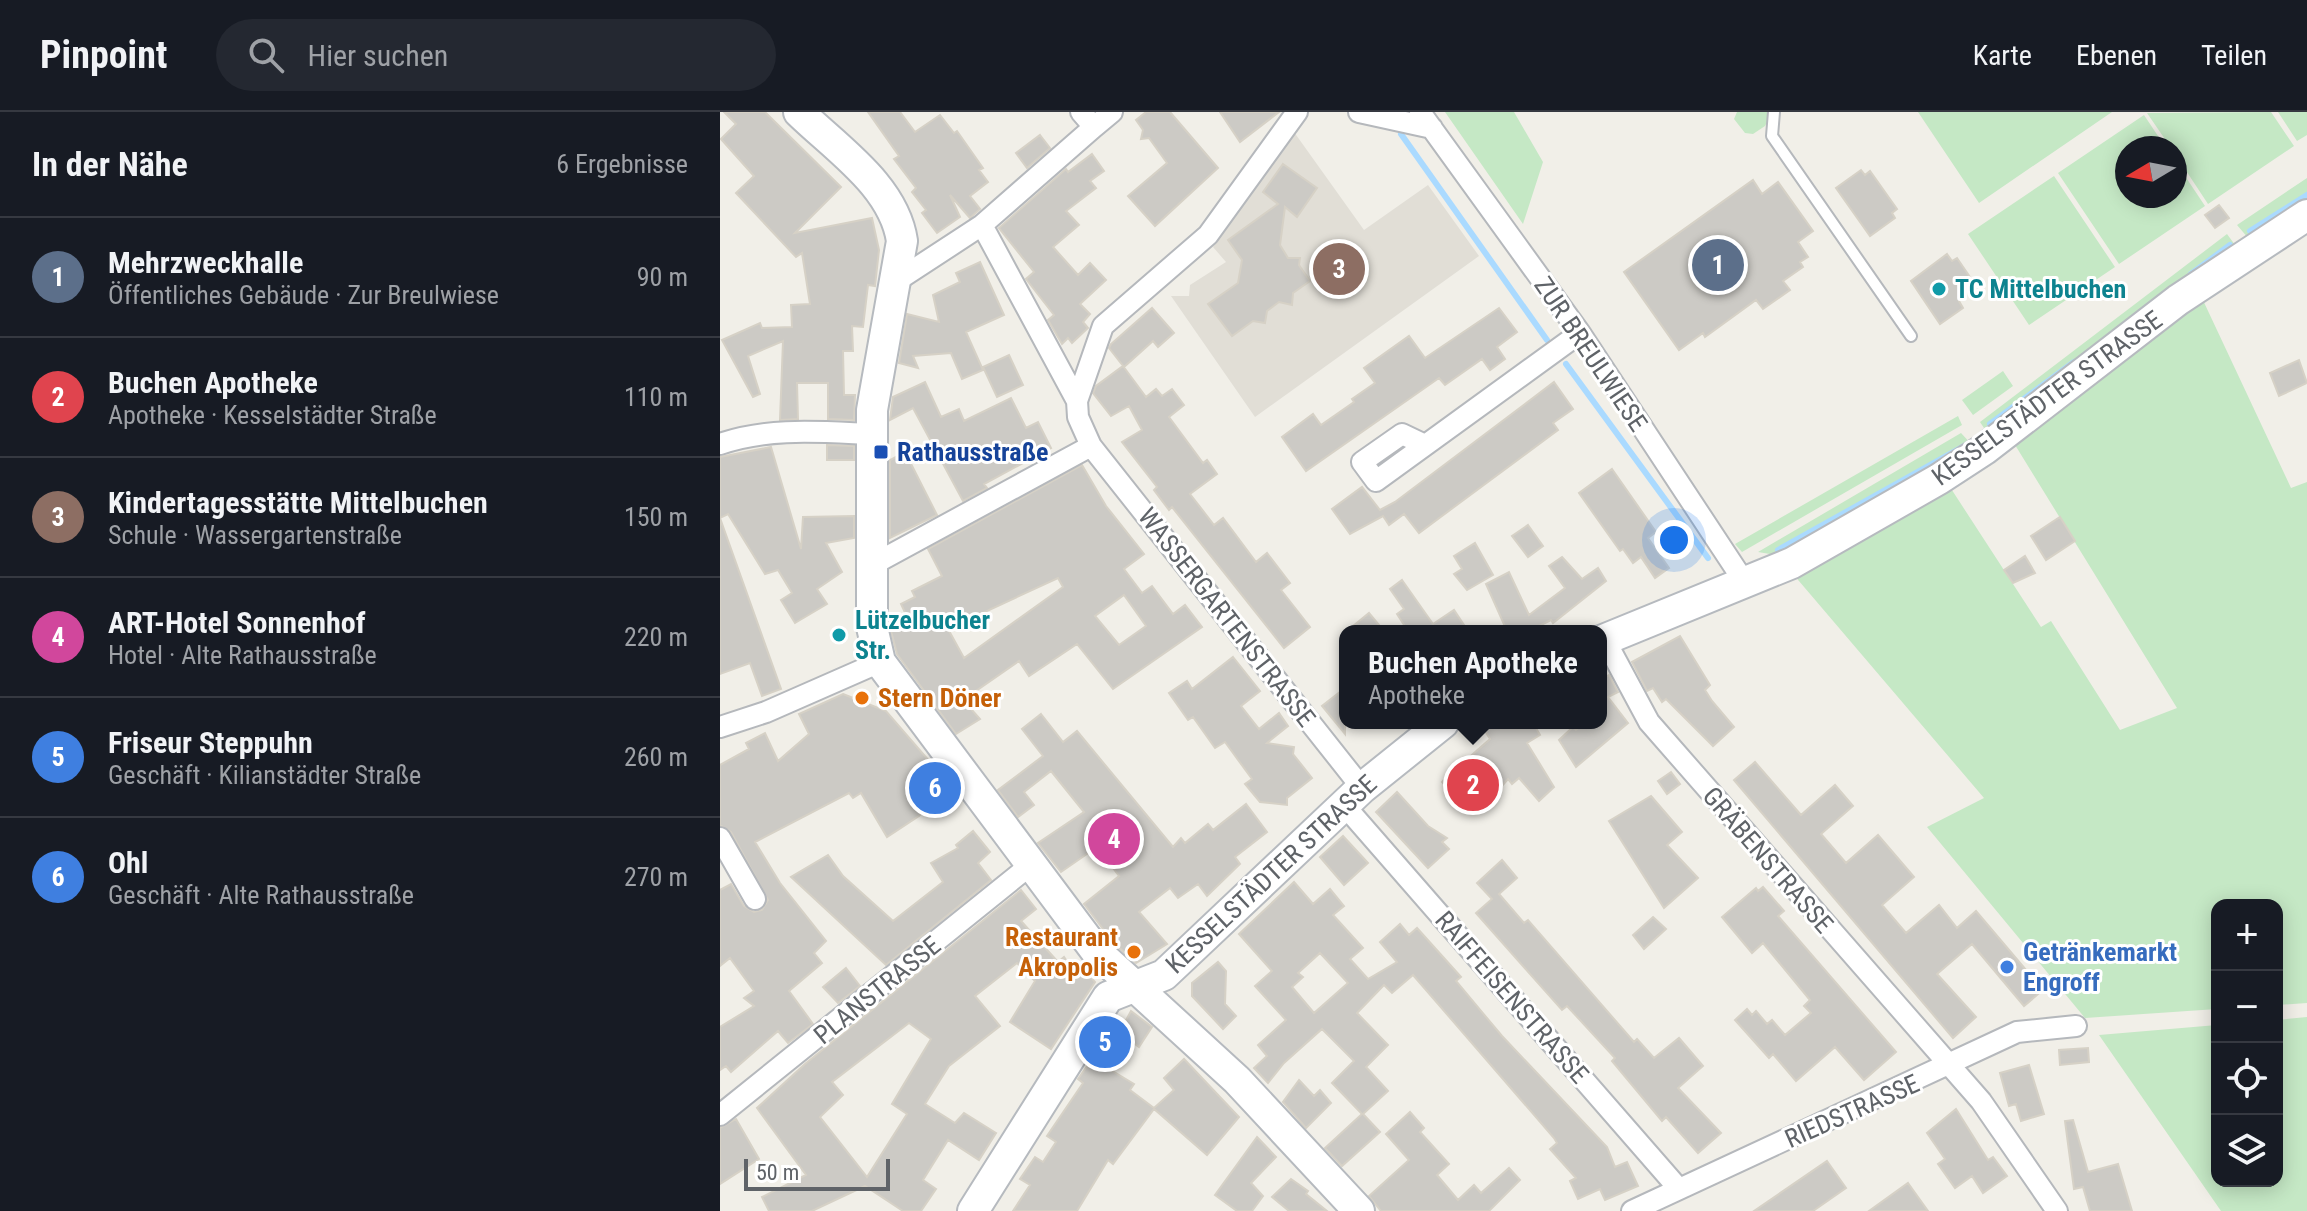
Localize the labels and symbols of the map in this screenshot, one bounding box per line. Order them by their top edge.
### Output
north arrow [2115,136,2187,208]
pin: 1 [1692,235,1744,295]
pin: 3 [1313,239,1365,299]
street label: ZUR BREULWIESE [1528,271,1654,437]
place label: TC Mittelbuchen [1955,274,2126,304]
marker: TC Mittelbuchen [1930,280,1948,298]
street label: KESSELSTÄDTER STRASSE [1926,305,2168,491]
place label: Rathausstraße [897,437,1048,467]
marker: Rathausstraße [872,443,890,461]
street label: WASSERGARTENSTRASSE [1132,502,1322,732]
your location [1654,520,1694,560]
place label: Lützelbucher Str. [855,605,990,665]
marker: Lützelbucher Str. [830,626,848,644]
place label: Stern Döner [878,683,1002,713]
marker: Stern Döner [853,689,871,707]
pin: 2 [1447,755,1499,815]
pin: 6 [909,758,961,818]
street label: KESSELSTÄDTER STRASSE [1160,769,1382,979]
street label: GRÄBENSTRASSE [1697,781,1839,939]
pin: 4 [1088,809,1140,869]
street label: RAIFFEISENSTRASSE [1429,905,1595,1089]
place label: Restaurant Akropolis [1005,922,1118,982]
street label: PLANSTRASSE [808,930,946,1050]
place label: Getränkemarkt Engroff [2023,937,2177,997]
marker: Restaurant Akropolis [1125,943,1143,961]
marker: Getränkemarkt Engroff [1998,958,2016,976]
pin: 5 [1079,1012,1131,1072]
street label: RIEDSTRASSE [1780,1068,1924,1154]
scale bar [744,1155,890,1191]

